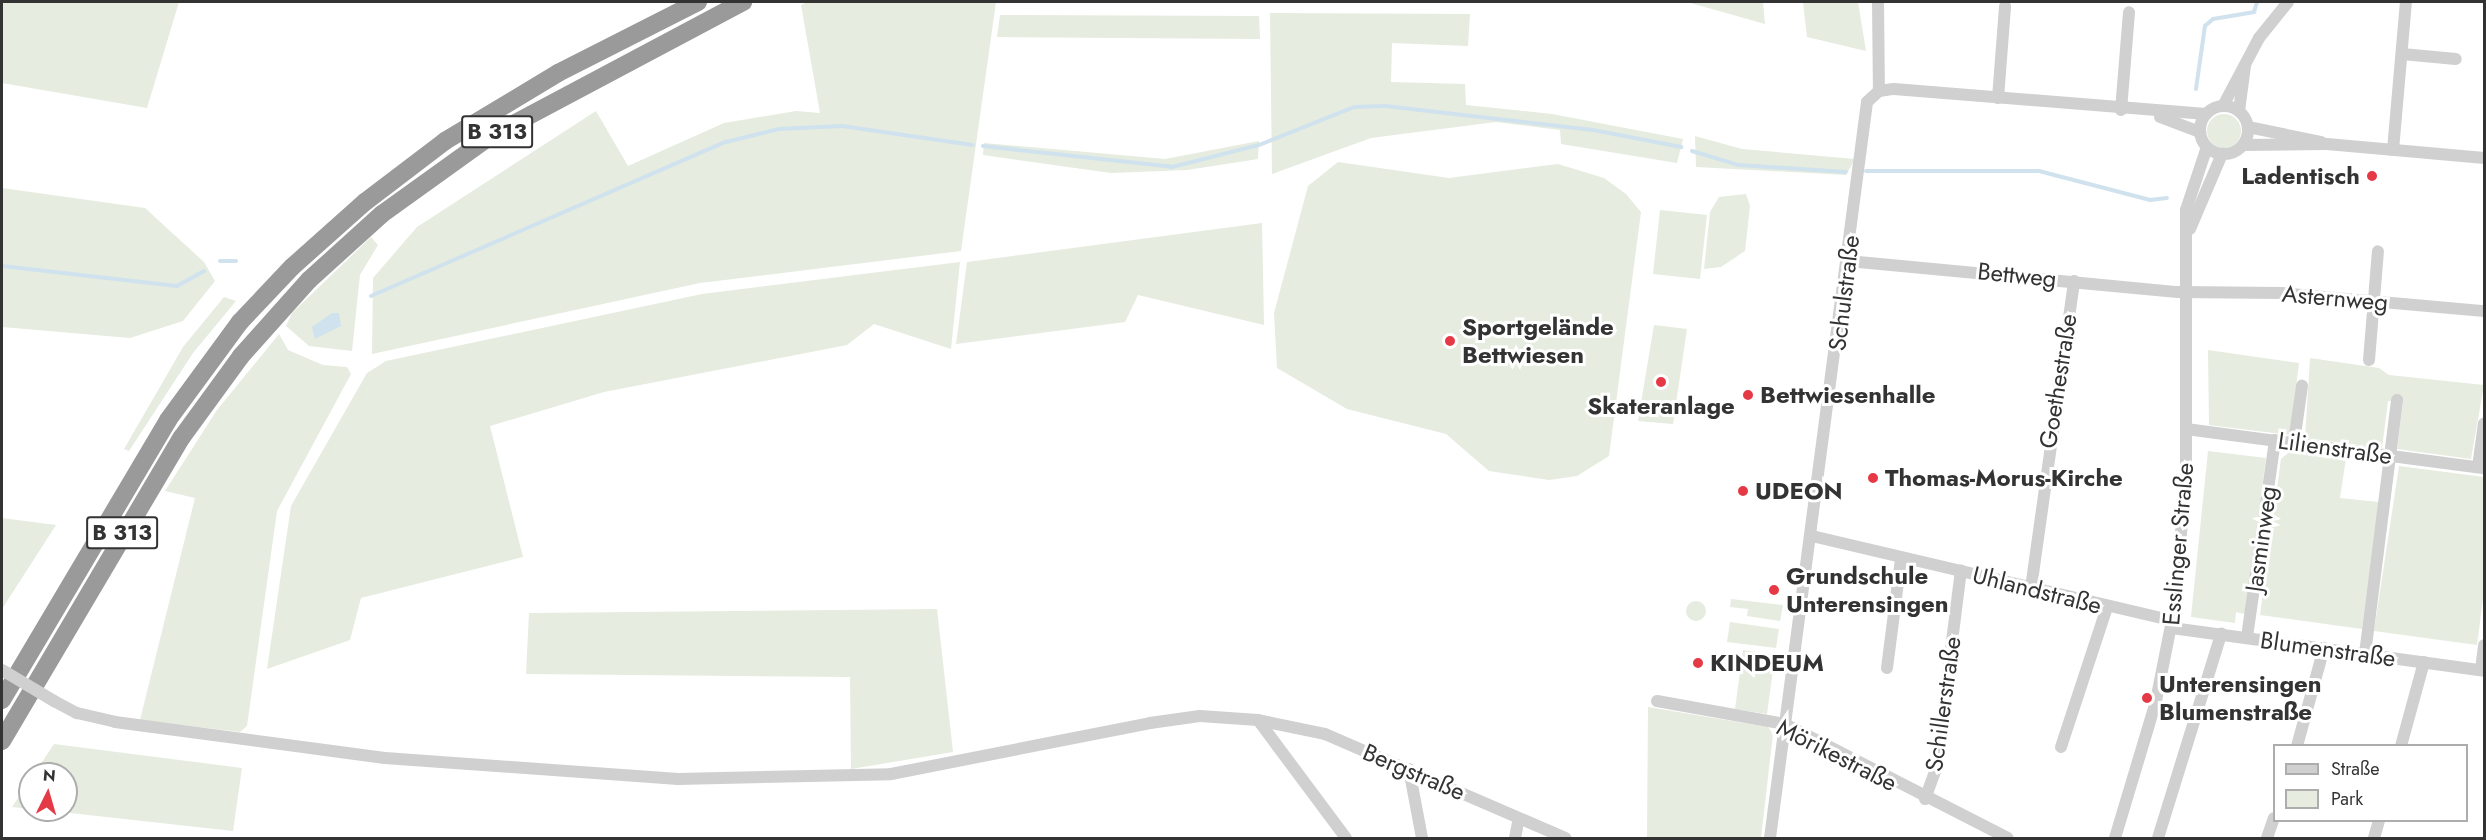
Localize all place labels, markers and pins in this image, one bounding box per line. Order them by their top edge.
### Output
place label: Ladentisch [2241,162,2360,190]
marker: Ladentisch [2365,169,2379,183]
place label: Sportgelände Bettwiesen [1462,313,1614,369]
marker: Sportgelände Bettwiesen [1443,334,1457,348]
marker: Skateranlage [1654,375,1668,389]
place label: Bettwiesenhalle [1760,381,1935,409]
marker: Bettwiesenhalle [1741,388,1755,402]
place label: Skateranlage [1587,392,1735,420]
place label: Thomas-Morus-Kirche [1885,464,2123,492]
marker: Thomas-Morus-Kirche [1866,471,1880,485]
place label: UDEON [1755,477,1843,505]
marker: UDEON [1736,484,1750,498]
place label: Grundschule Unterensingen [1786,562,1949,618]
marker: Grundschule Unterensingen [1767,583,1781,597]
place label: KINDEUM [1710,649,1824,677]
marker: KINDEUM [1691,656,1705,670]
place label: Unterensingen Blumenstraße [2159,670,2322,726]
marker: Unterensingen Blumenstraße [2140,691,2154,705]

